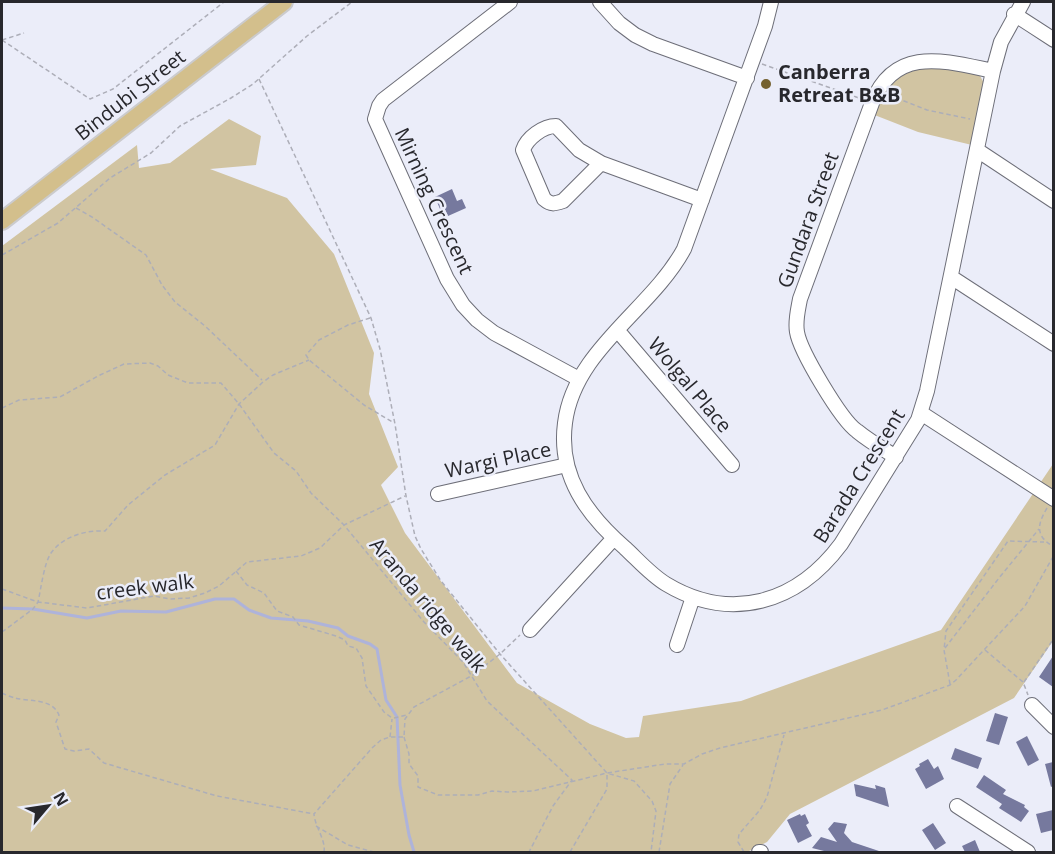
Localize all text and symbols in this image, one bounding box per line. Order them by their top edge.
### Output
street label: Bindubi Street [69,43,190,146]
place label: Canberra Retreat B&B [778,58,900,108]
marker: Canberra Retreat B&B [759,77,773,91]
street label: Mirning Crescent [389,123,480,278]
street label: Gundara Street [770,148,845,292]
street label: Wolgal Place [643,331,738,438]
street label: Barada Crescent [806,403,911,548]
street label: Wargi Place [442,435,553,484]
street label: Aranda ridge walk [364,532,493,678]
street label: creek walk [95,567,196,606]
north arrow [18,776,78,836]
text: N [48,788,74,810]

